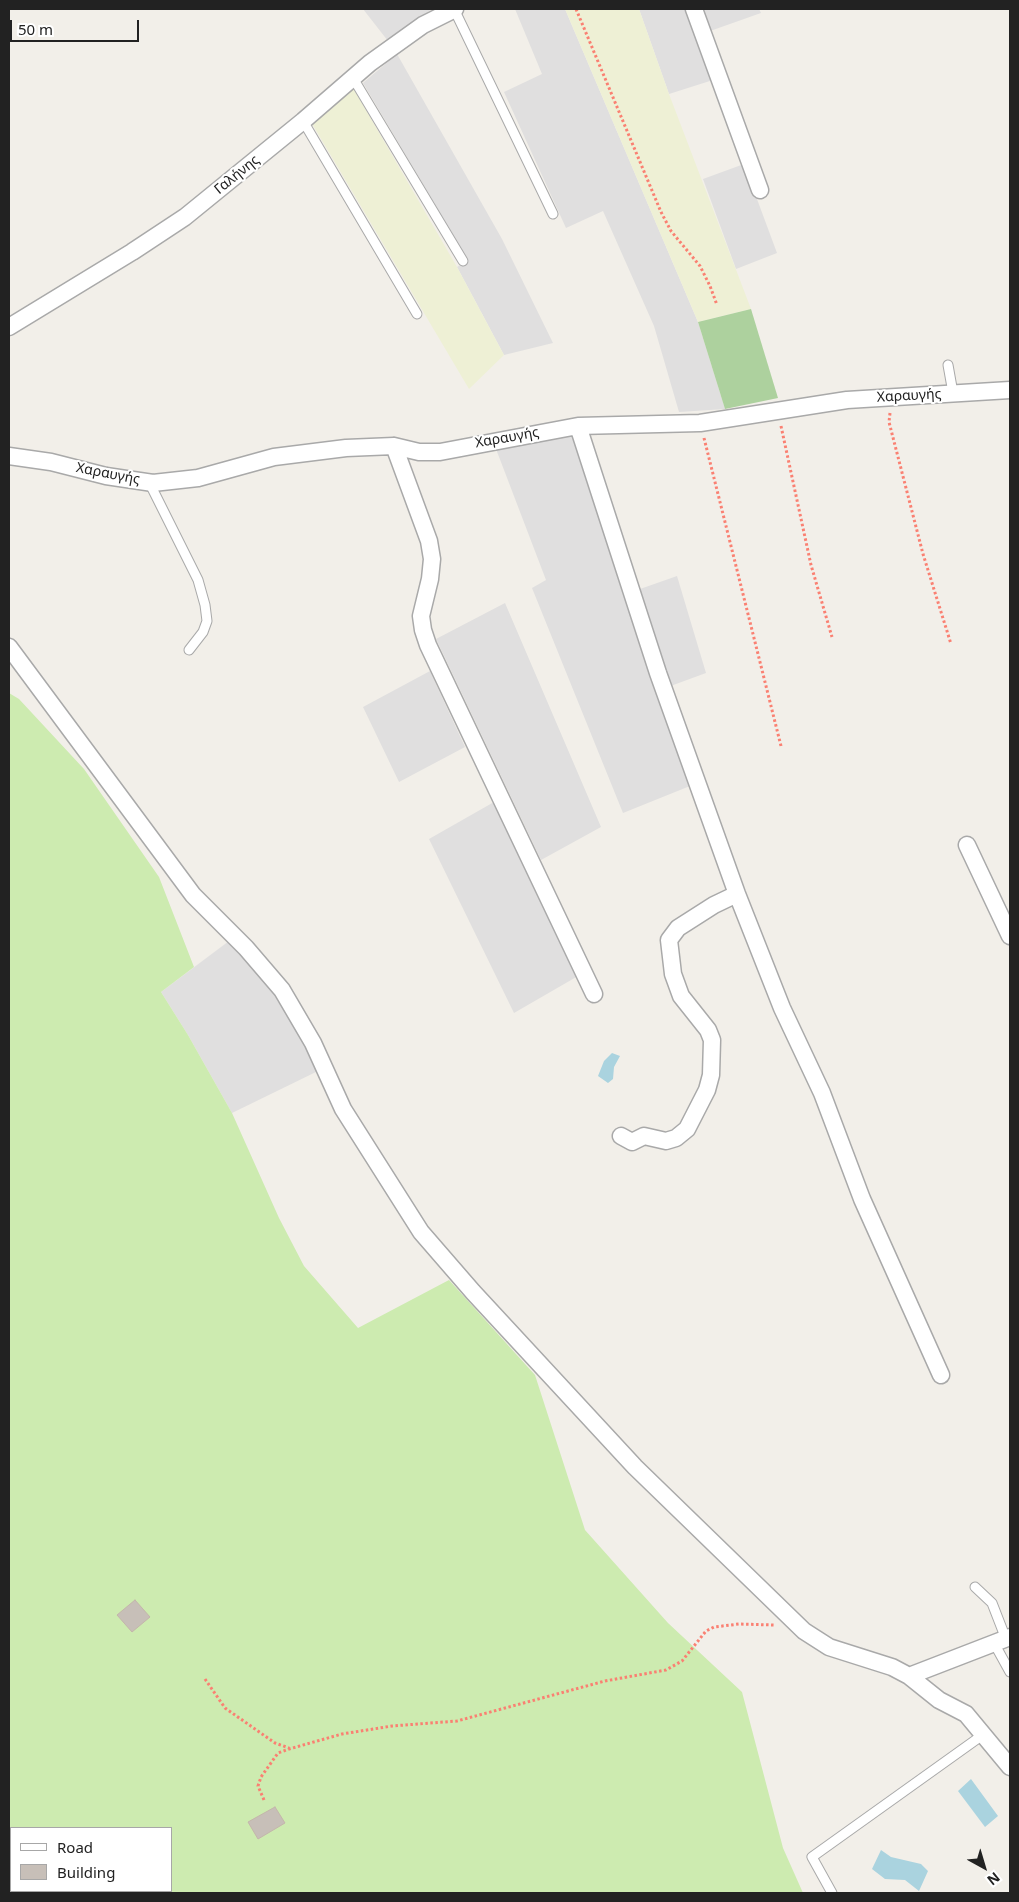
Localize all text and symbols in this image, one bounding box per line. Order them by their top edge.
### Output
scale bar [12,10,141,42]
text: 50 m [18,19,53,39]
street label: Γαλήνης [211,152,263,198]
street label: Χαραυγής [876,386,942,406]
street label: Χαραυγής [474,424,540,452]
street label: Χαραυγής [75,460,141,488]
legend [10,1827,172,1892]
text: Road [57,1837,93,1857]
north arrow [959,1842,1009,1892]
text: Building [57,1862,115,1882]
text: N [983,1868,1004,1890]

